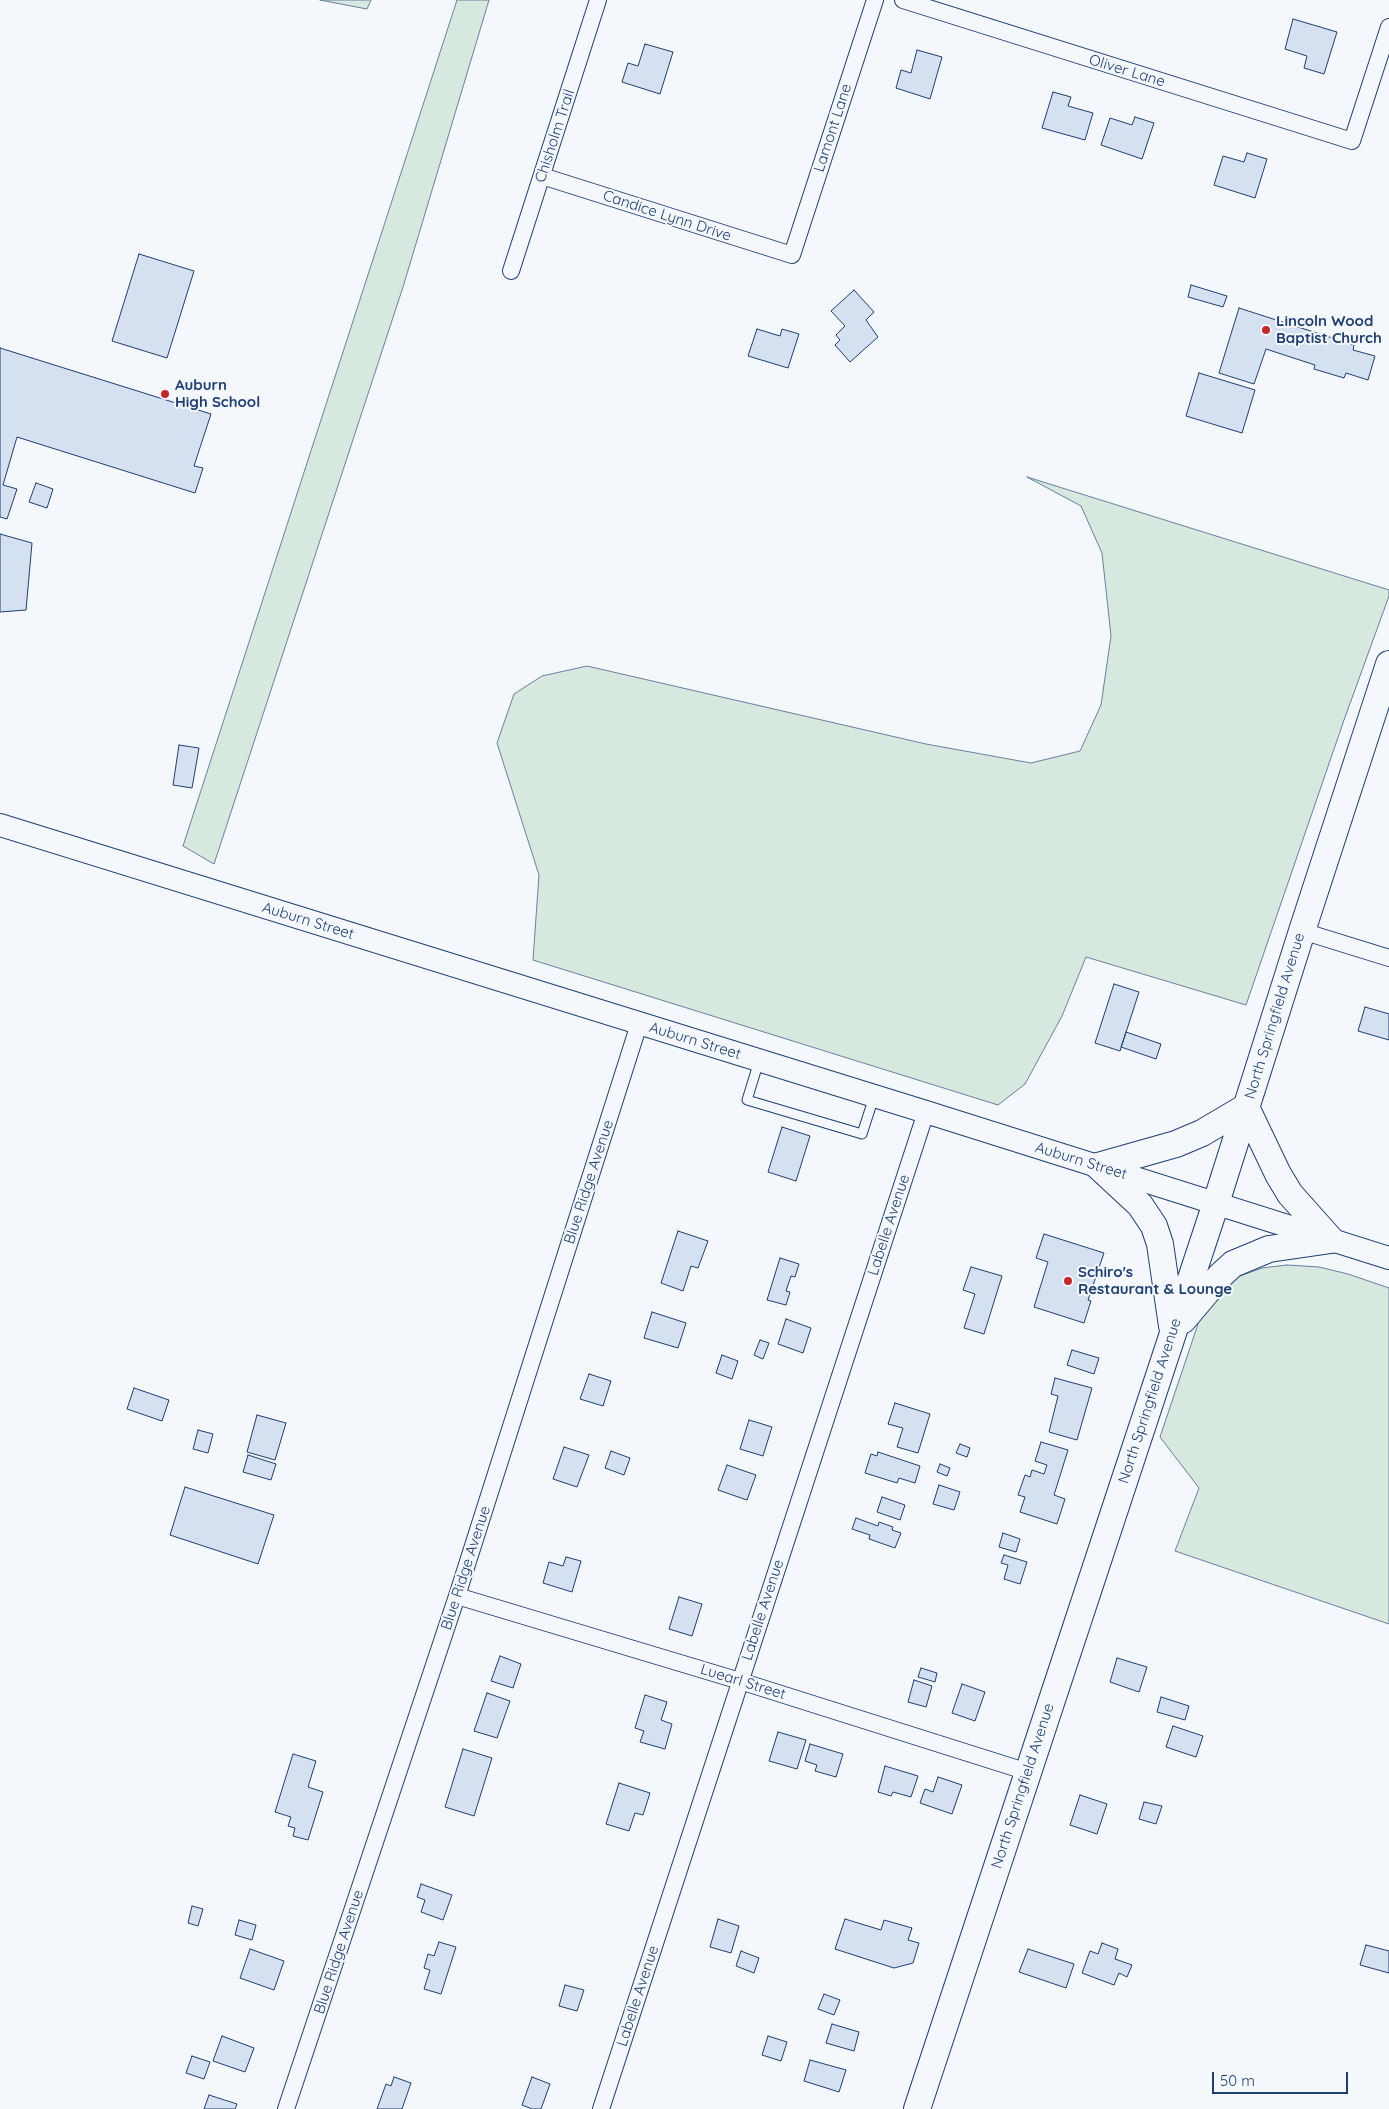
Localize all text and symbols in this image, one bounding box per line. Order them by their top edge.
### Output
street label: Oliver Lane [1087,51,1167,91]
street label: Lamont Lane [810,82,856,174]
street label: Chisholm Trail [531,87,579,185]
street label: Candice Lynn Drive [601,187,733,245]
place label: Lincoln Wood Baptist Church [1276,312,1382,347]
marker: Lincoln Wood Baptist Church [1260,324,1272,336]
place label: Auburn High School [175,376,260,411]
marker: Auburn High School [159,388,171,400]
street label: Auburn Street [260,898,356,944]
street label: North Springfield Avenue [1241,931,1309,1101]
street label: Auburn Street [647,1018,743,1064]
street label: Blue Ridge Avenue [560,1118,618,1246]
street label: Auburn Street [1033,1138,1129,1184]
street label: Labelle Avenue [864,1172,914,1278]
place label: Schiro's Restaurant & Lounge [1078,1263,1232,1298]
marker: Schiro's Restaurant & Lounge [1062,1275,1074,1287]
street label: North Springfield Avenue [1115,1316,1185,1486]
street label: Blue Ridge Avenue [437,1504,495,1632]
street label: Labelle Avenue [738,1557,788,1663]
street label: Luearl Street [698,1660,788,1704]
street label: North Springfield Avenue [988,1701,1058,1871]
street label: Blue Ridge Avenue [310,1888,368,2016]
street label: Labelle Avenue [613,1943,663,2049]
scale bar [1214,2062,1350,2094]
text: 50 m [1220,2071,1255,2090]

